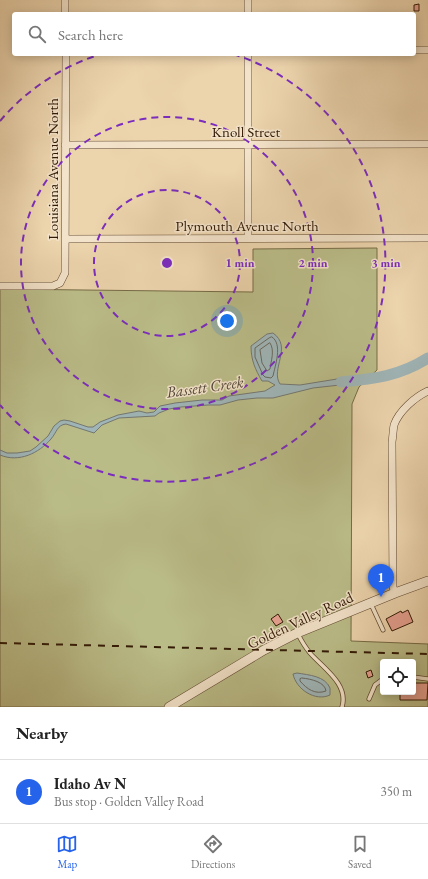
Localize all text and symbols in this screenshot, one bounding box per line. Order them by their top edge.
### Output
search box [12,12,416,56]
icon: search [26,23,48,45]
text: Search here [58,25,123,44]
street label: Louisiana Avenue North [43,98,62,240]
street label: Knoll Street [212,122,281,141]
street label: Plymouth Avenue North [175,216,319,235]
text: 1 min [225,255,255,271]
text: 2 min [298,255,328,271]
text: 3 min [371,255,401,271]
centre of rings [160,256,174,270]
your location [217,311,237,331]
water label: Bassett Creek [164,371,246,403]
pin: 1 [368,564,394,597]
street label: Golden Valley Road [244,587,356,653]
map controls [380,659,416,695]
button: locate [380,659,416,695]
text: Nearby [16,722,68,744]
text: Idaho Av N [54,774,126,793]
text: 1 [26,783,32,800]
text: 350 m [381,783,412,800]
text: Bus stop · Golden Valley Road [54,793,204,810]
tab: Map [56,833,78,871]
tab: Directions [191,833,235,871]
tab: Saved [348,833,372,871]

